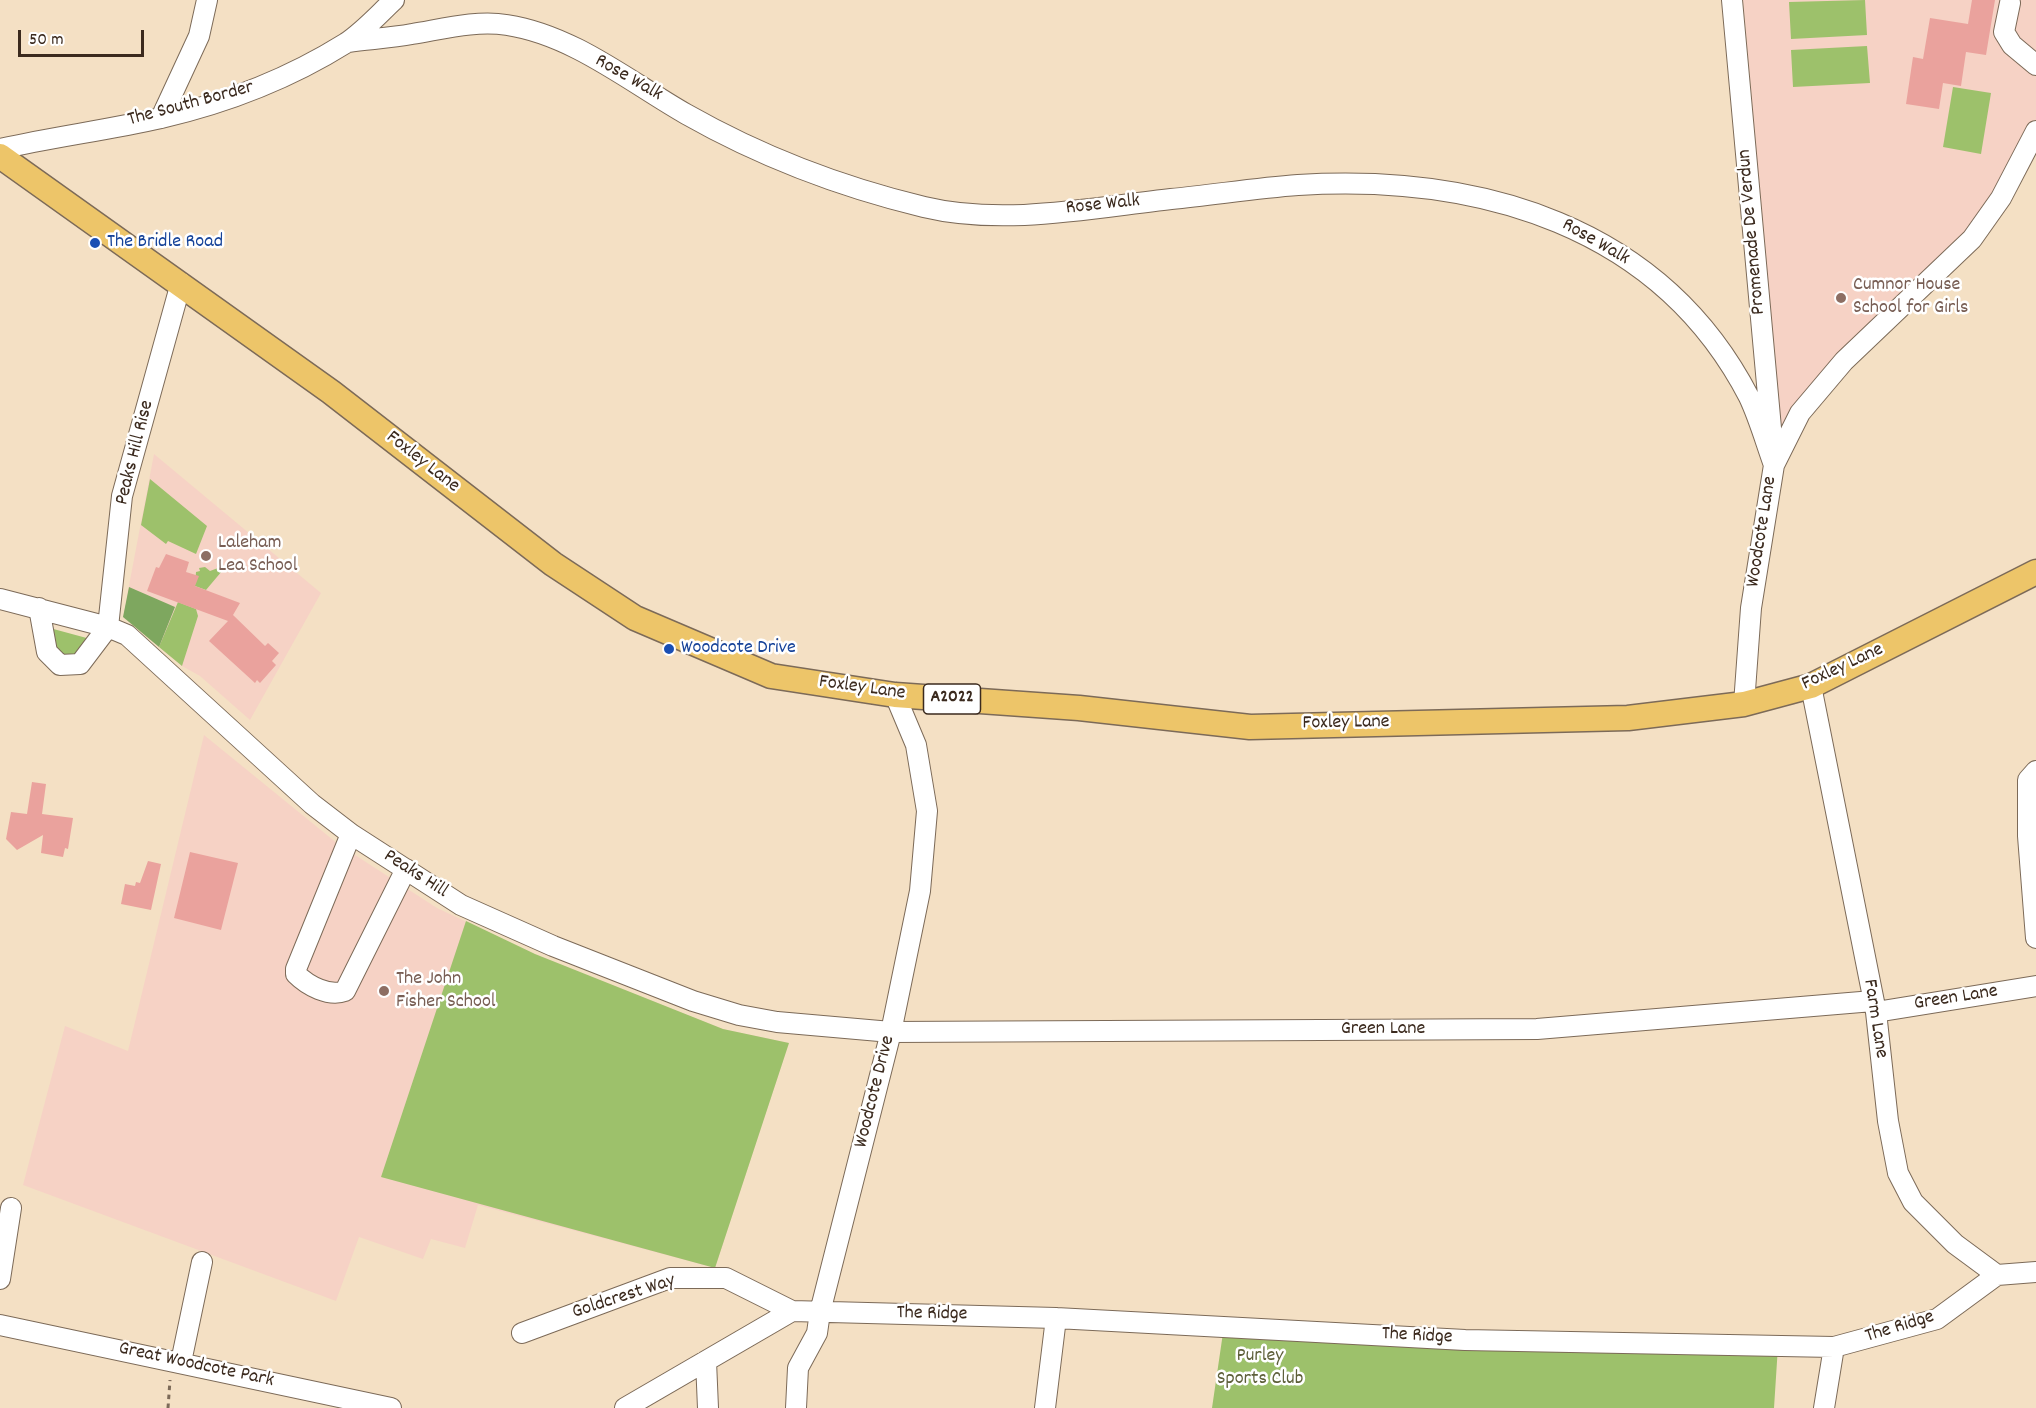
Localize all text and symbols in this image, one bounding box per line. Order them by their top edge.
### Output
scale bar [21,18,147,56]
text: 50 m [29,28,64,53]
street label: Rose Walk [590,50,666,108]
street label: The South Border [125,77,257,133]
street label: Promenade De Verdun [1734,148,1772,316]
street label: Rose Walk [1065,190,1141,222]
street label: Rose Walk [1557,214,1633,272]
place label: The Bridle Road [107,231,223,255]
marker: The Bridle Road [88,236,102,250]
place label: Cumnor House School for Girls [1853,274,1968,321]
marker: Cumnor House School for Girls [1834,291,1848,305]
street label: Peaks Hill Rise [111,398,161,508]
street label: Foxley Lane [380,427,464,499]
street label: Woodcote Lane [1742,475,1784,589]
place label: Laleham Lea School [218,532,298,579]
marker: Laleham Lea School [199,549,213,563]
place label: Woodcote Drive [681,637,796,661]
street label: Foxley Lane [1798,639,1888,697]
marker: Woodcote Drive [662,642,676,656]
street label: Foxley Lane [817,671,907,707]
road number: A2022 [924,684,980,714]
street label: Foxley Lane [1302,711,1390,737]
street label: Peaks Hill [378,845,452,905]
place label: The John Fisher School [396,968,496,1015]
street label: Farm Lane [1856,978,1892,1060]
street label: Green Lane [1912,981,2000,1017]
marker: The John Fisher School [377,984,391,998]
street label: Green Lane [1341,1018,1425,1042]
street label: Woodcote Drive [850,1033,902,1151]
street label: Goldcrest Way [570,1270,678,1326]
street label: The Ridge [896,1302,968,1328]
street label: The Ridge [1863,1306,1937,1350]
street label: The Ridge [1381,1323,1453,1351]
street label: Great Woodcote Park [116,1338,276,1394]
park label: Purley Sports Club [1217,1345,1303,1392]

